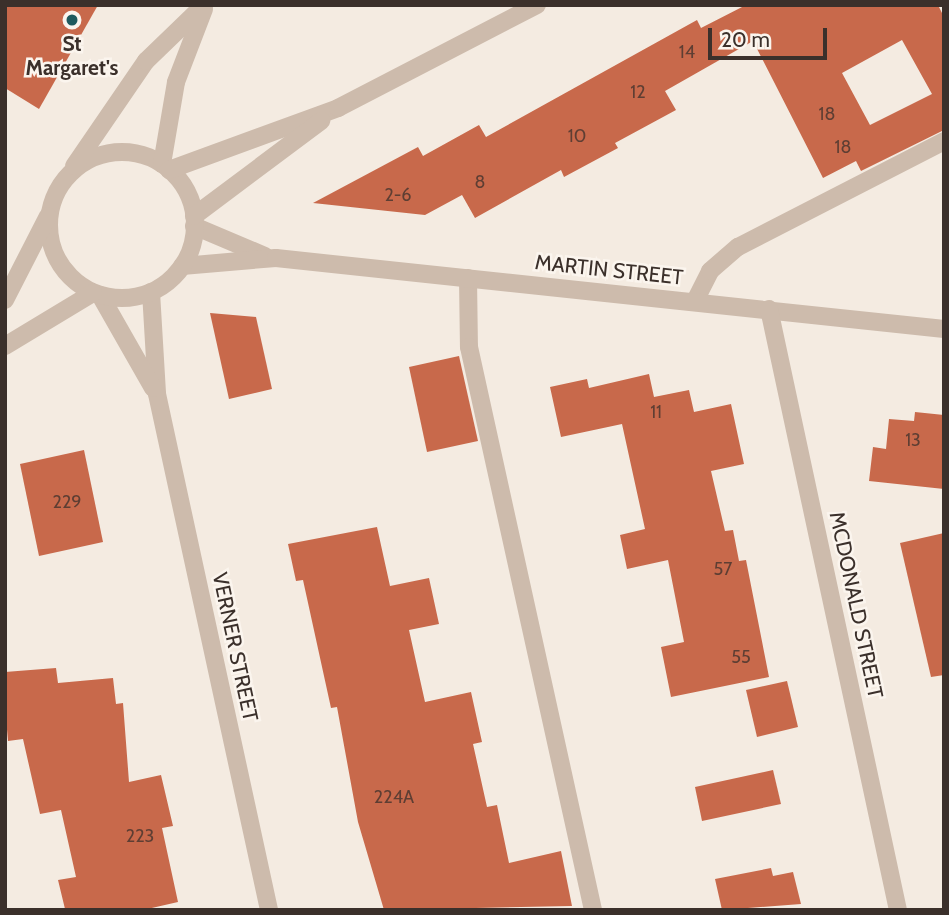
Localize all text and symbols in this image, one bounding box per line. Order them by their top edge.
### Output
marker: St Margaret's [64,12,80,28]
scale bar [711,14,830,58]
text: 20 m [721,27,770,52]
place label: St Margaret's [26,31,118,81]
house number: 14 [679,41,695,63]
house number: 12 [630,81,646,103]
house number: 18 [819,103,835,125]
house number: 10 [568,125,586,147]
house number: 18 [835,136,851,158]
house number: 8 [475,171,485,193]
house number: 2-6 [384,184,412,206]
street label: MARTIN STREET [534,250,684,290]
house number: 11 [650,401,662,423]
house number: 13 [905,429,921,451]
house number: 229 [52,491,82,513]
street label: MCDONALD STREET [824,509,888,701]
house number: 57 [714,558,732,580]
street label: VERNER STREET [207,570,263,724]
house number: 55 [731,646,751,668]
house number: 224A [374,786,414,808]
house number: 223 [126,825,154,847]

